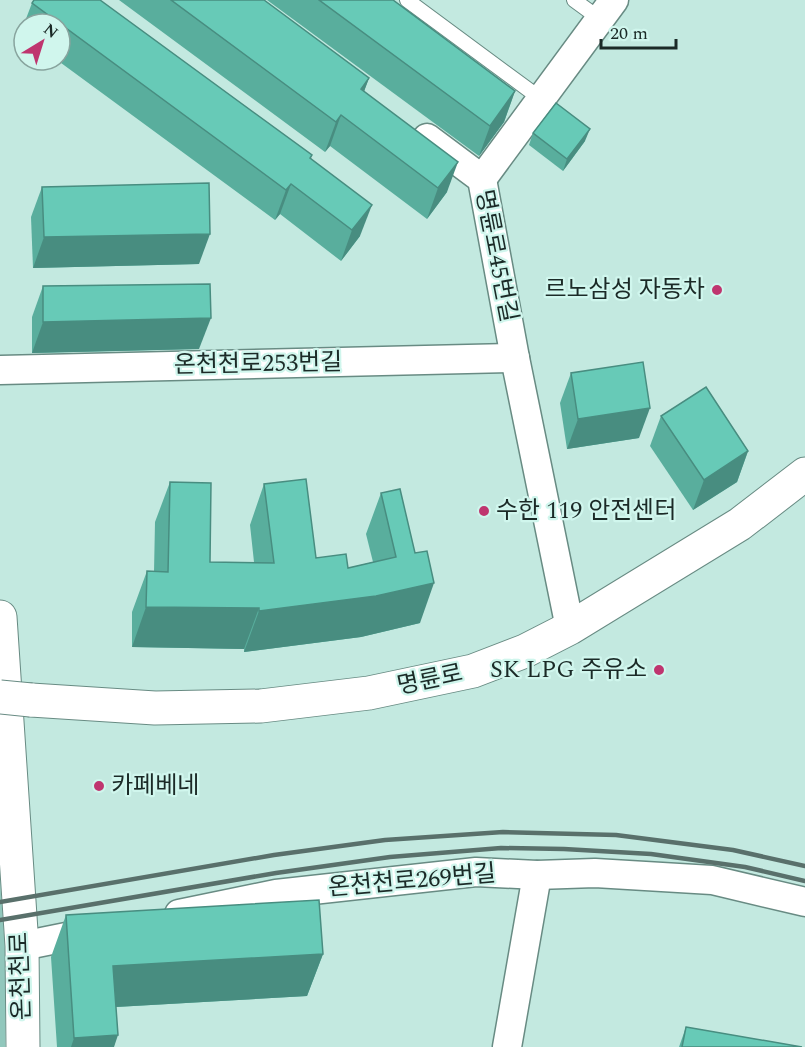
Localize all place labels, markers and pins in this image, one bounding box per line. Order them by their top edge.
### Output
place label: 르노삼성 자동차 [544,272,705,308]
marker: 르노삼성 자동차 [710,283,724,297]
place label: 수한 119 안전센터 [496,493,676,529]
marker: 수한 119 안전센터 [477,504,491,518]
place label: SK LPG 주유소 [490,652,647,688]
marker: SK LPG 주유소 [652,663,666,677]
place label: 카페베네 [111,768,199,804]
marker: 카페베네 [92,779,106,793]

